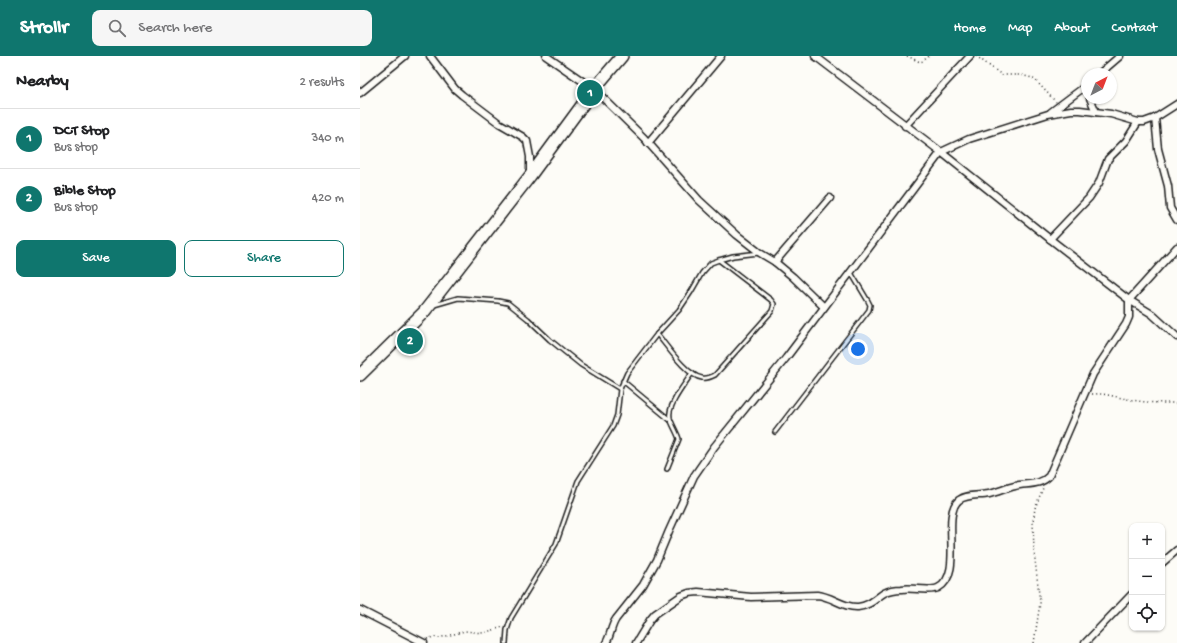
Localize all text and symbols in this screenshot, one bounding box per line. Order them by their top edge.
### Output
search box [92,10,372,46]
text: Strollr [20,17,68,40]
icon: search [106,17,128,39]
text: Search here [138,19,212,37]
text: Home [954,20,986,37]
text: Map [1008,20,1032,37]
text: About [1054,20,1090,37]
text: Contact [1112,20,1157,37]
north arrow [1081,68,1117,104]
text: Nearby [16,72,69,92]
text: 2 results [299,75,344,90]
pin: 1 [577,78,603,108]
text: DCT Stop [54,122,109,140]
text: 1 [26,131,32,146]
text: 340 m [311,131,344,146]
text: Bus stop [54,140,98,155]
text: Bible Stop [54,182,116,200]
text: 2 [26,191,32,206]
text: 420 m [312,191,344,206]
text: Bus stop [54,200,98,215]
button: Save [16,240,176,277]
button: Share [184,240,344,277]
pin: 2 [397,326,423,356]
your location [848,339,868,359]
map controls [1129,523,1165,631]
button: + [1129,523,1165,559]
button: − [1129,559,1165,595]
button: locate [1129,595,1165,631]

